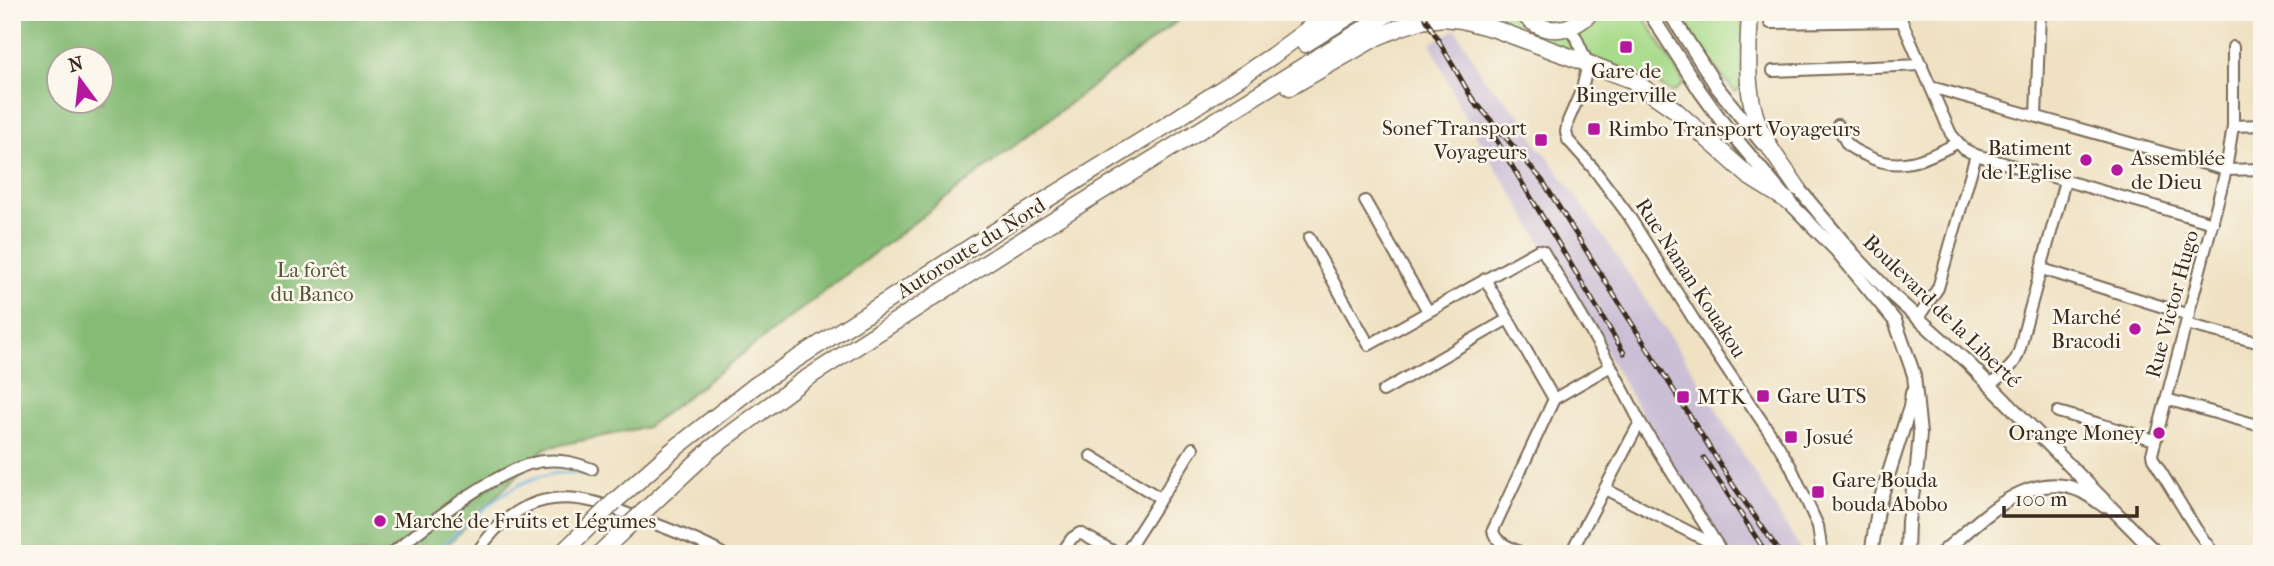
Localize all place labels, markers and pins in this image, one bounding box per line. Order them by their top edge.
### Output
marker: Gare de Bingerville [1618,39,1634,55]
place label: Gare de Bingerville [1575,59,1677,107]
place label: Sonef Transport Voyageurs [1382,116,1527,164]
place label: Rimbo Transport Voyageurs [1608,117,1861,141]
marker: Rimbo Transport Voyageurs [1586,121,1602,137]
marker: Sonef Transport Voyageurs [1533,132,1549,148]
place label: Batiment de l'Eglise [1981,136,2073,184]
place label: Assemblée de Dieu [2130,146,2225,194]
marker: Batiment de l'Eglise [2078,152,2094,168]
marker: Assemblée de Dieu [2109,162,2125,178]
place label: Marché Bracodi [2051,305,2121,353]
marker: Marché Bracodi [2127,321,2143,337]
place label: Gare UTS [1777,384,1866,408]
place label: MTK [1697,385,1747,409]
marker: Gare UTS [1755,388,1771,404]
marker: MTK [1675,389,1691,405]
place label: Orange Money [2009,421,2146,445]
place label: Josué [1803,425,1853,449]
marker: Orange Money [2151,425,2167,441]
marker: Josué [1783,429,1799,445]
place label: Gare Bouda bouda Abobo [1831,468,1948,516]
marker: Gare Bouda bouda Abobo [1810,484,1826,500]
place label: Marché de Fruits et Légumes [394,509,657,533]
marker: Marché de Fruits et Légumes [372,513,388,529]

